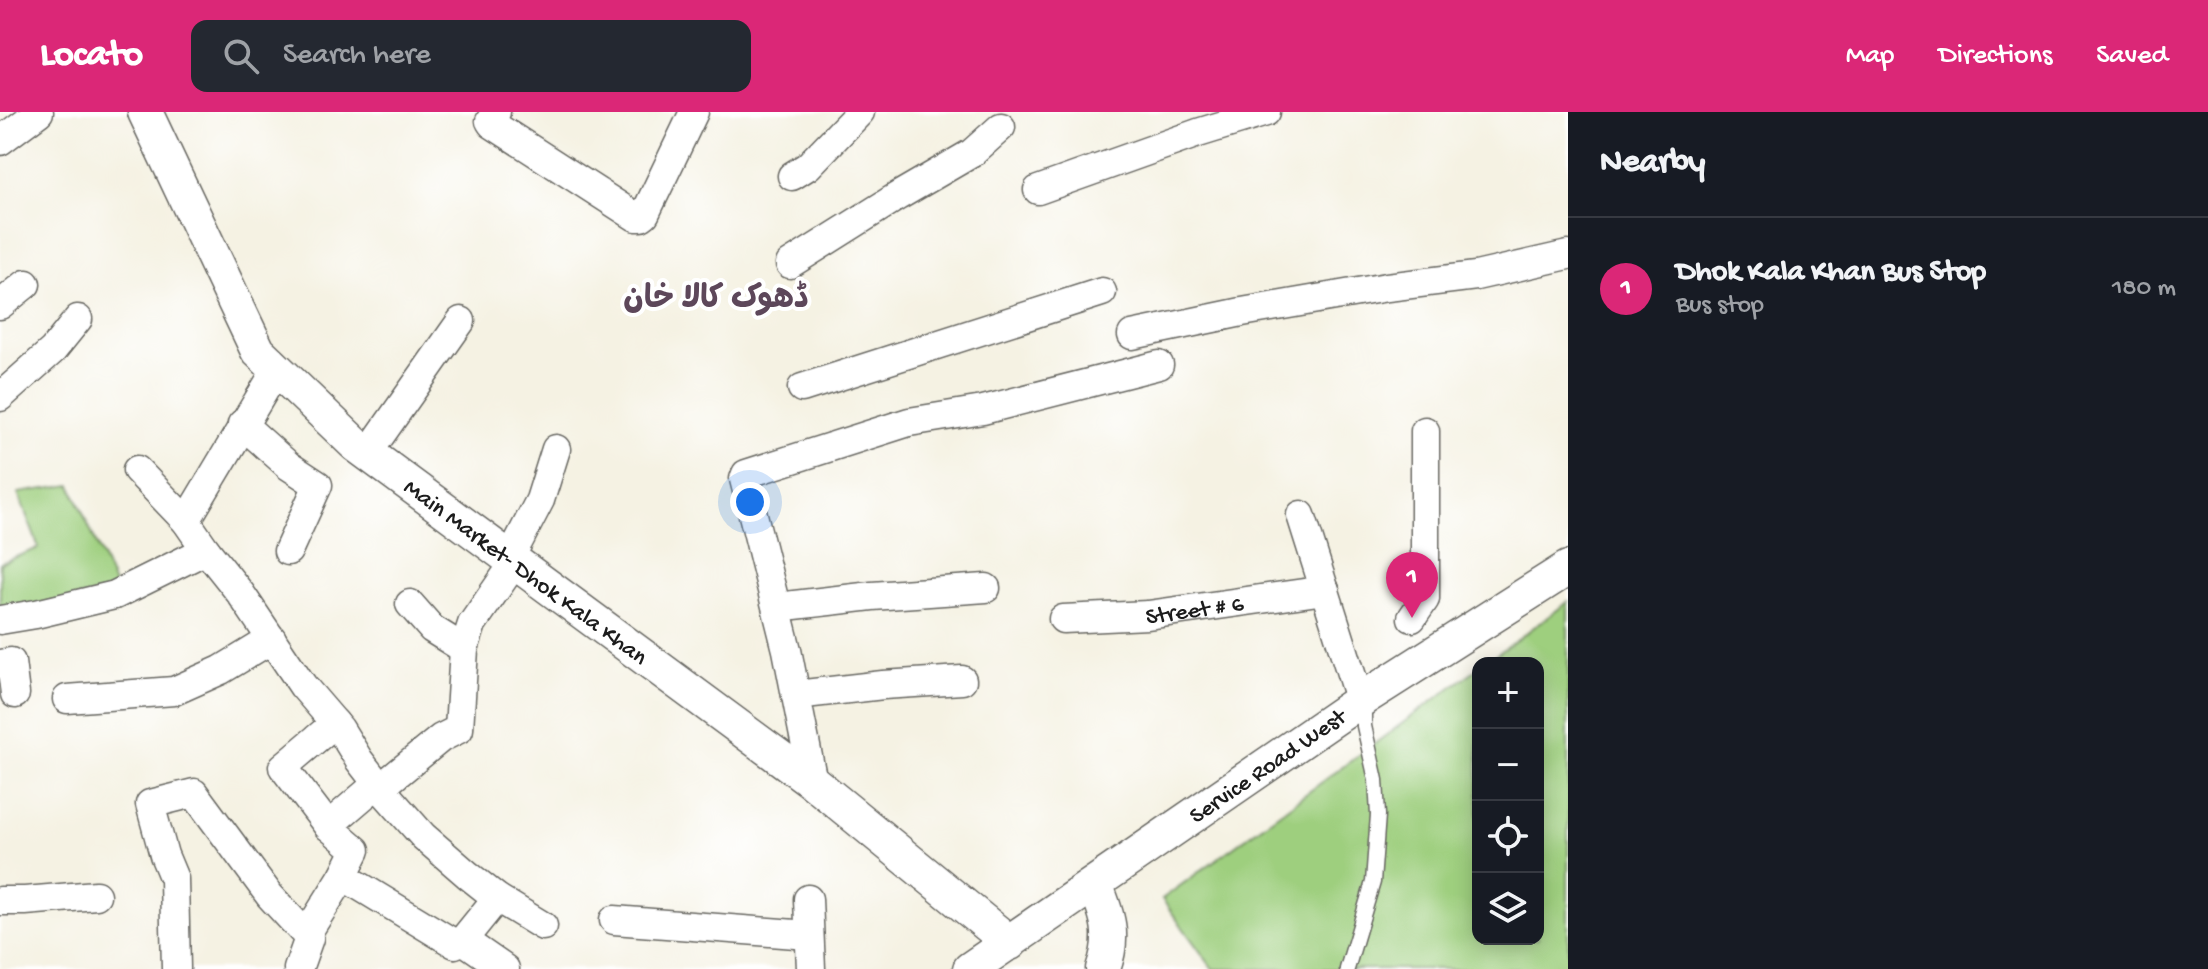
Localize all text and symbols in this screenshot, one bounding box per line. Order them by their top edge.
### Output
search box [191,20,751,92]
text: Locato [40,34,143,78]
icon: search [219,34,263,78]
text: Search here [283,39,431,74]
text: Map [1846,40,1894,73]
text: Directions [1938,40,2052,73]
text: Saved [2096,40,2168,73]
text: Nearby [1600,144,1705,184]
text: Dhok Kala Khan Bus Stop [1676,256,1986,291]
text: 1 [1621,274,1631,305]
text: 180 m [2112,274,2176,305]
district label: ڈھوک کالا خان [623,280,809,320]
text: Bus stop [1676,291,1764,322]
street label: Main Market- Dhok Kala Khan [397,474,653,673]
your location [730,482,770,522]
pin: 1 [1386,552,1438,618]
street label: Street # 6 [1144,591,1247,633]
map controls [1472,657,1544,945]
button: + [1472,657,1544,729]
street label: Service Road West [1185,703,1354,832]
button: − [1472,729,1544,801]
button: locate [1472,801,1544,873]
button: layers [1472,873,1544,945]

